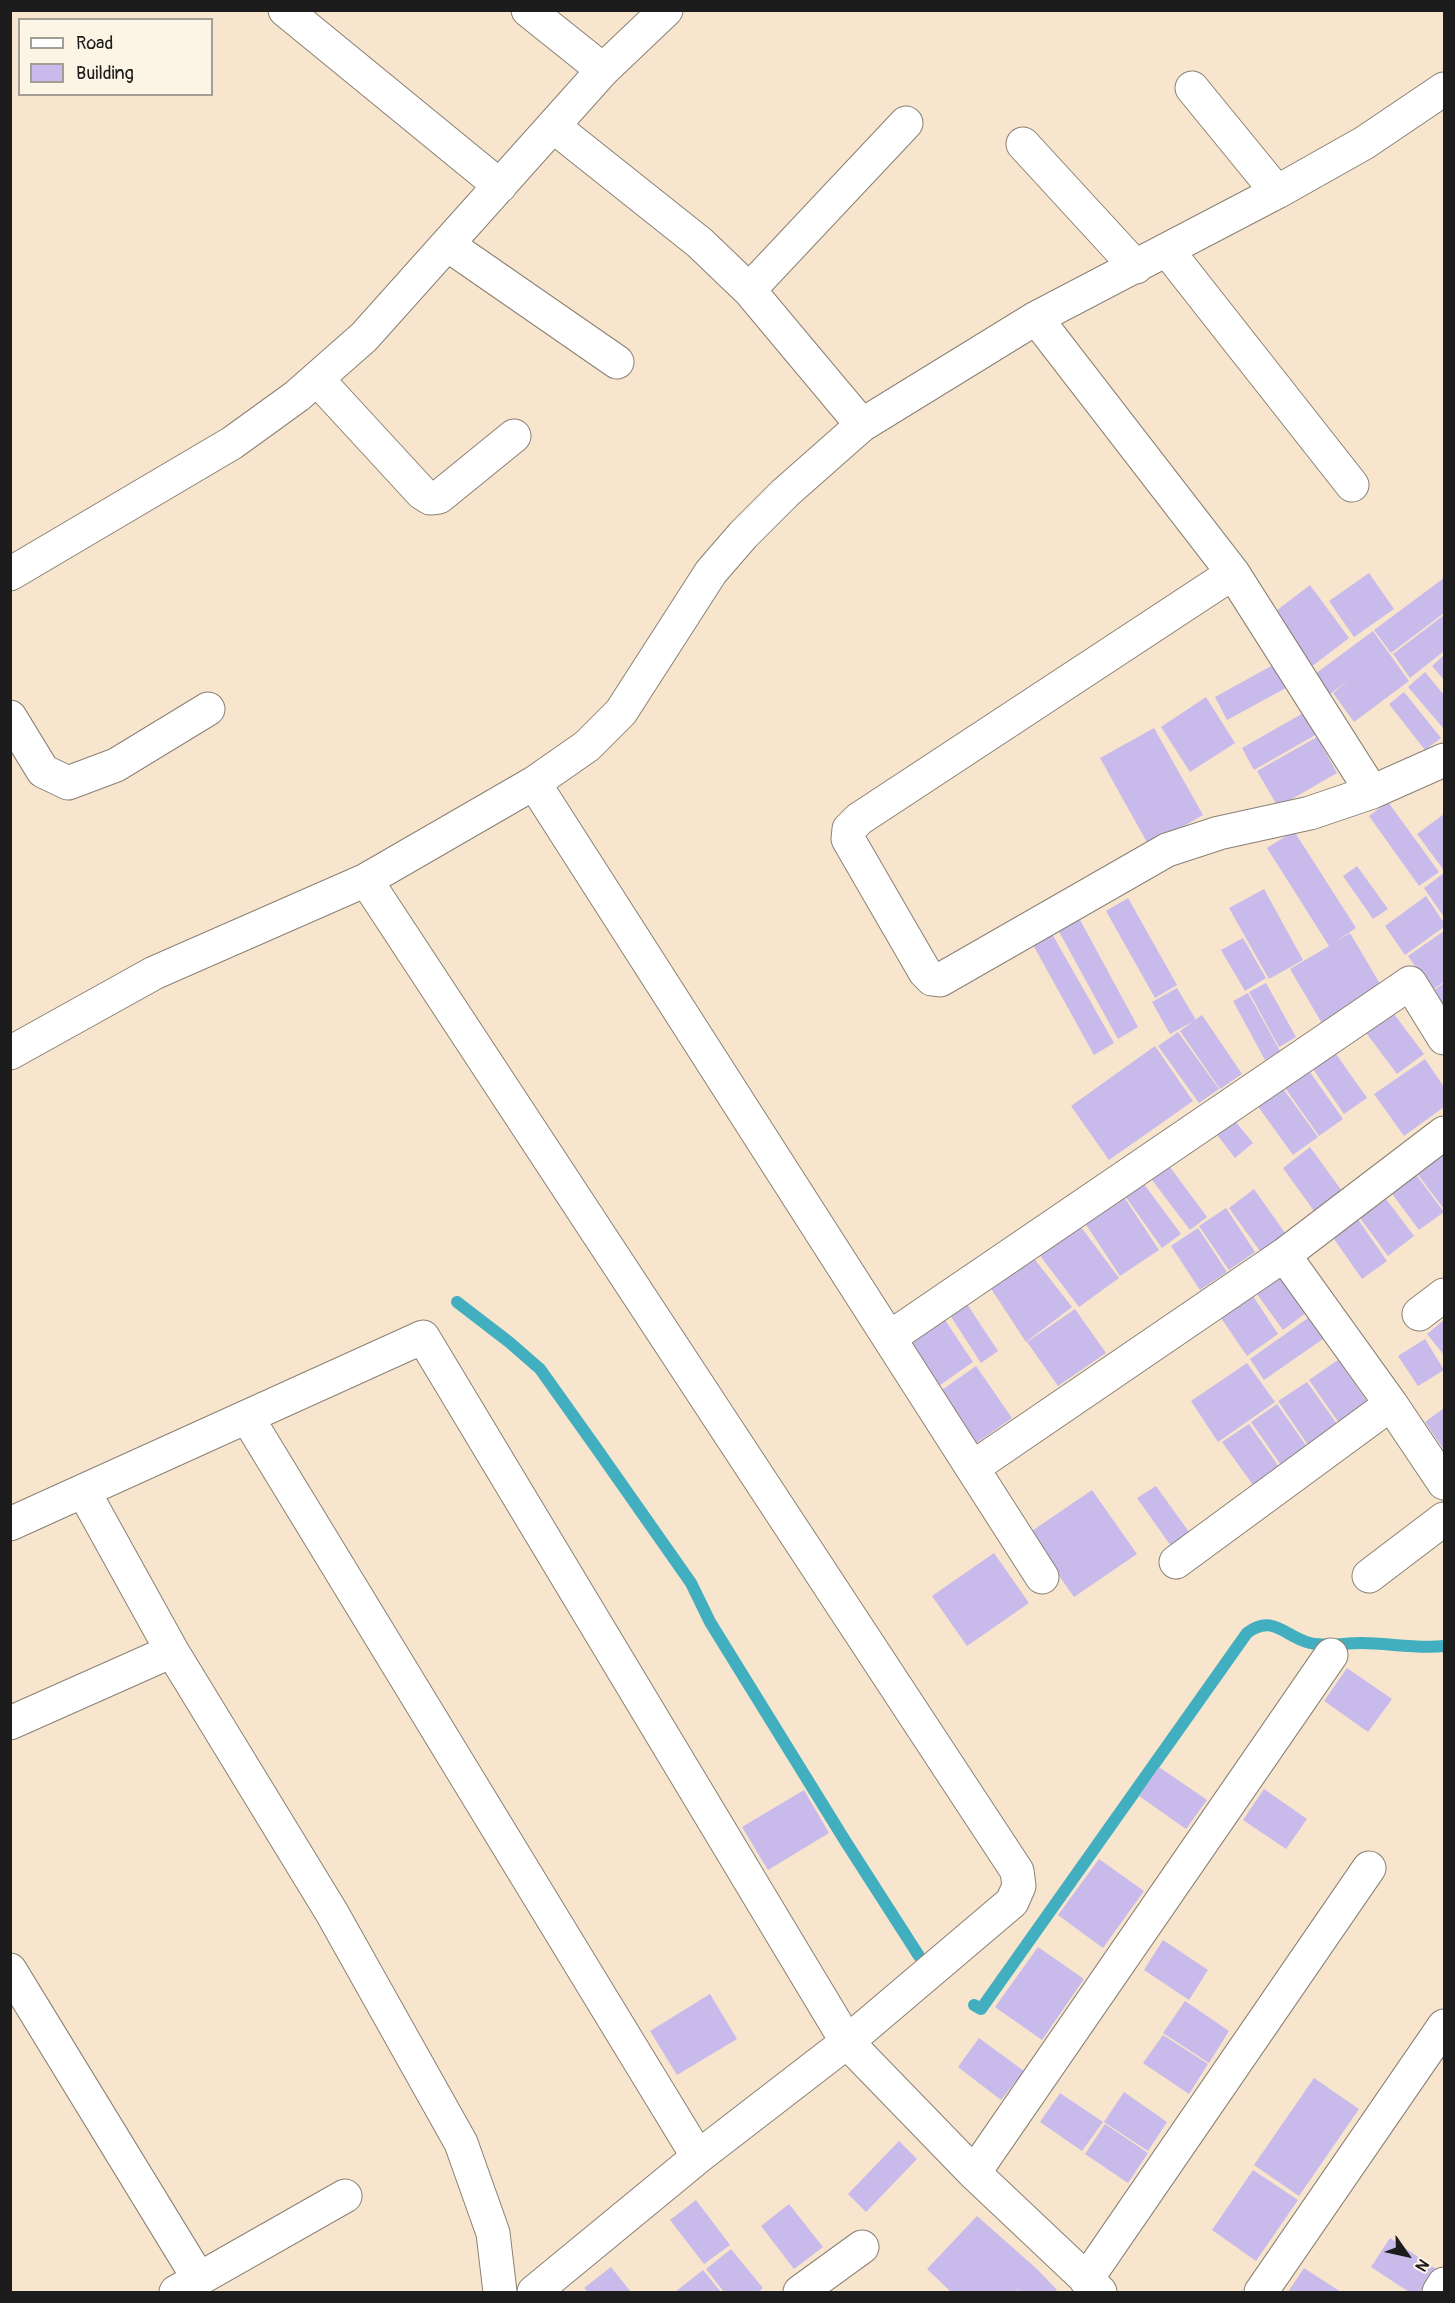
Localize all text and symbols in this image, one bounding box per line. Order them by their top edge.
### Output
legend [18,18,213,96]
text: Road [76,32,113,55]
text: Building [76,62,134,85]
north arrow [1377,2225,1437,2285]
text: N [1411,2255,1433,2275]

